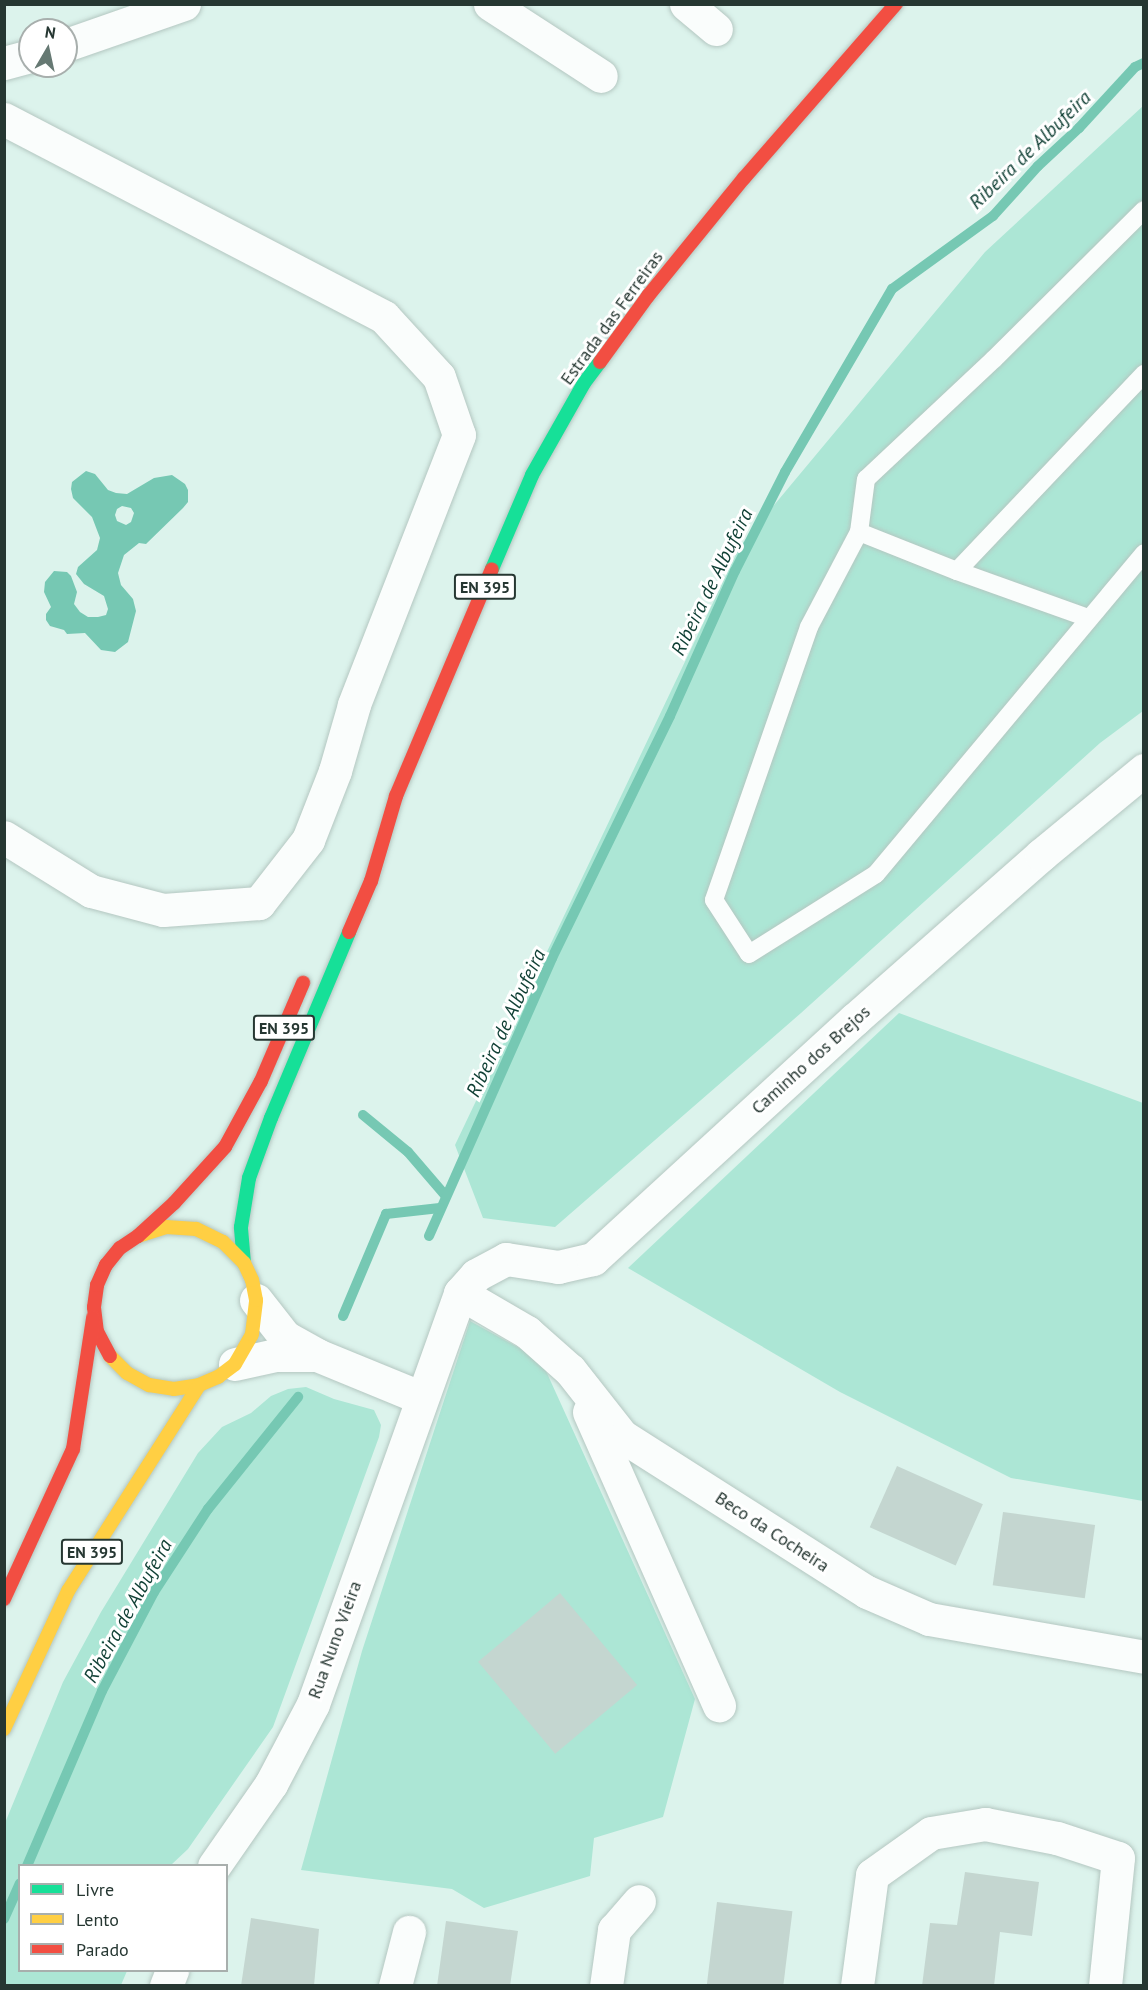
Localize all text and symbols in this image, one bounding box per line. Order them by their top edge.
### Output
north arrow [18,18,78,78]
text: N [44,21,57,43]
water label: Ribeira de Albufeira [964,85,1096,215]
street label: Estrada das Ferreiras [556,247,668,389]
water label: Ribeira de Albufeira [666,504,758,660]
road number: EN 395 [454,574,516,600]
water label: Ribeira de Albufeira [461,945,551,1101]
street label: Caminho dos Brejos [747,1001,875,1119]
road number: EN 395 [252,1015,316,1041]
street label: Beco da Cocheira [711,1487,833,1577]
water label: Ribeira de Albufeira [78,1535,178,1687]
road number: EN 395 [60,1539,124,1565]
street label: Rua Nuno Vieira [304,1578,366,1702]
legend [18,1864,228,1972]
text: Livre [76,1878,114,1901]
text: Lento [76,1908,119,1931]
text: Parado [76,1938,129,1961]

